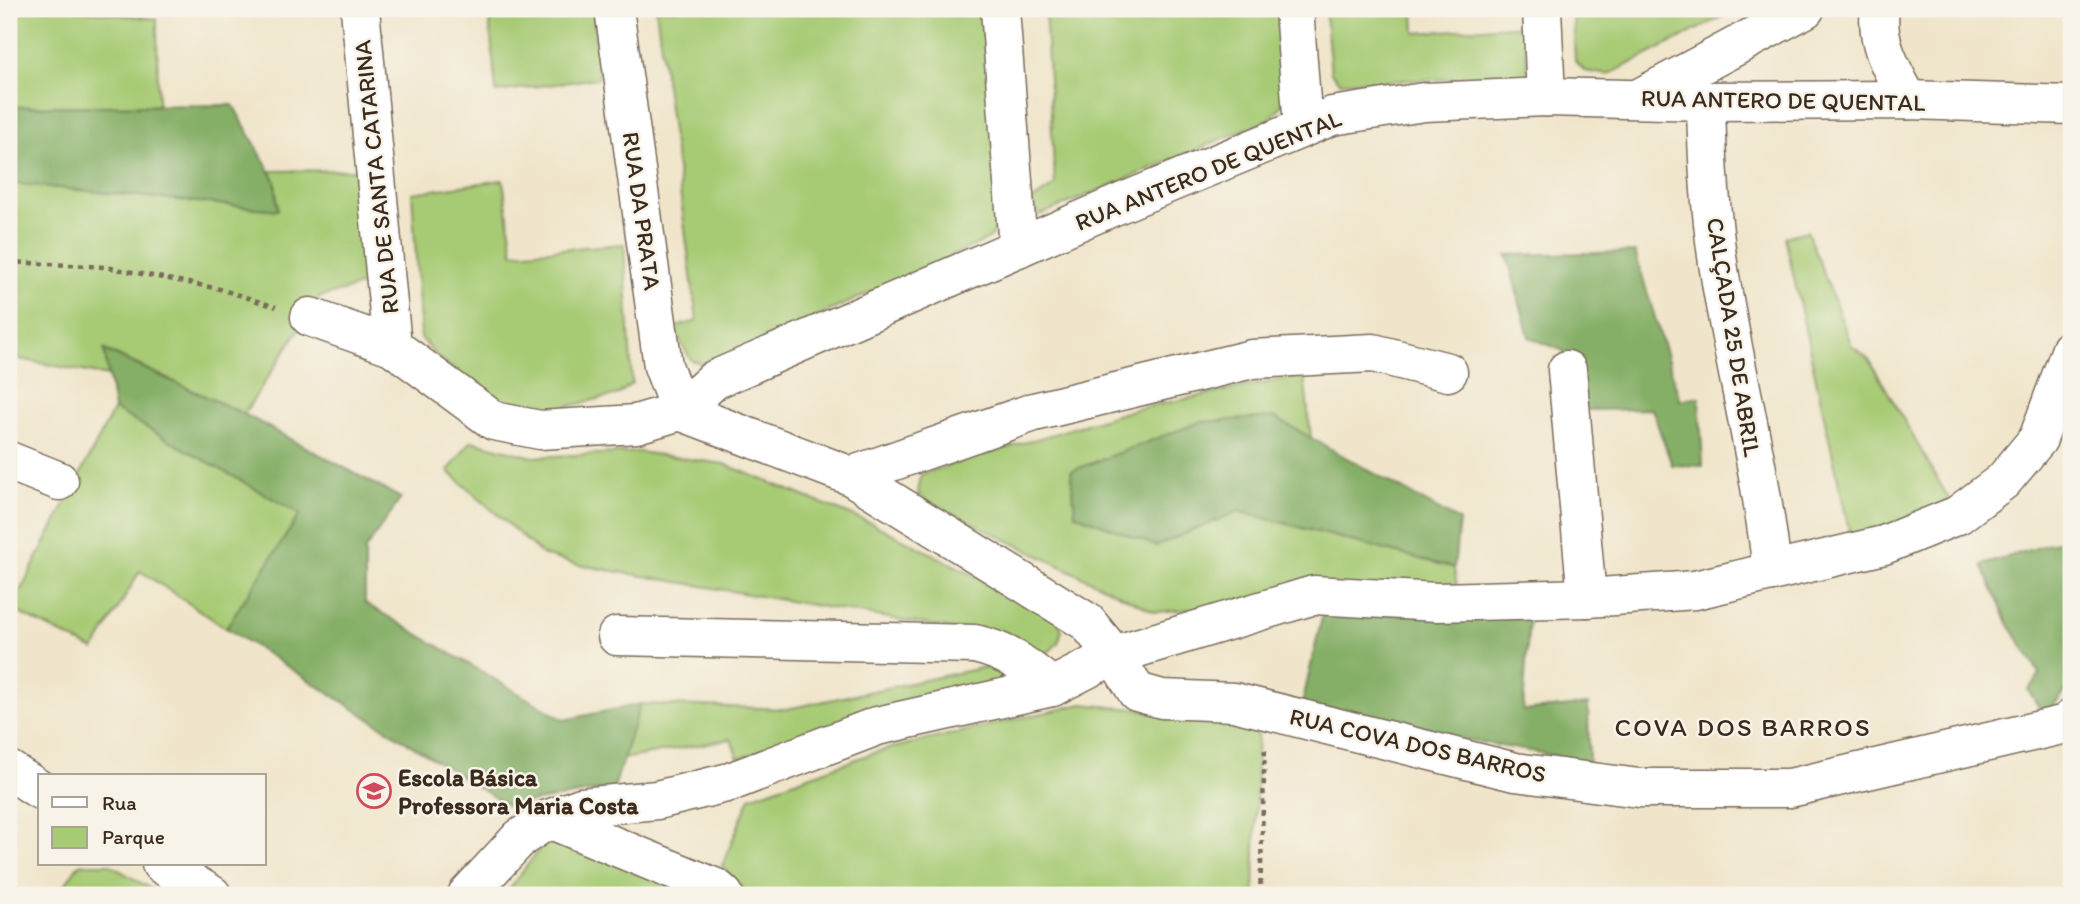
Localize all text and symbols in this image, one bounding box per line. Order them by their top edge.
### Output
street label: RUA DE SANTA CATARINA [347,39,405,315]
street label: RUA ANTERO DE QUENTAL [1641,83,1925,117]
street label: RUA ANTERO DE QUENTAL [1071,103,1345,237]
street label: RUA DA PRATA [617,130,667,292]
street label: CALÇADA 25 DE ABRIL [1701,215,1767,459]
street label: RUA COVA DOS BARROS [1287,701,1549,789]
district label: COVA DOS BARROS [1614,711,1872,743]
place label: Escola Básica Professora Maria Costa [398,763,639,820]
school or university icon: Escola Básica Professora Maria Costa [355,772,393,810]
legend [38,774,266,866]
text: Rua [102,790,137,815]
text: Parque [102,824,165,849]

